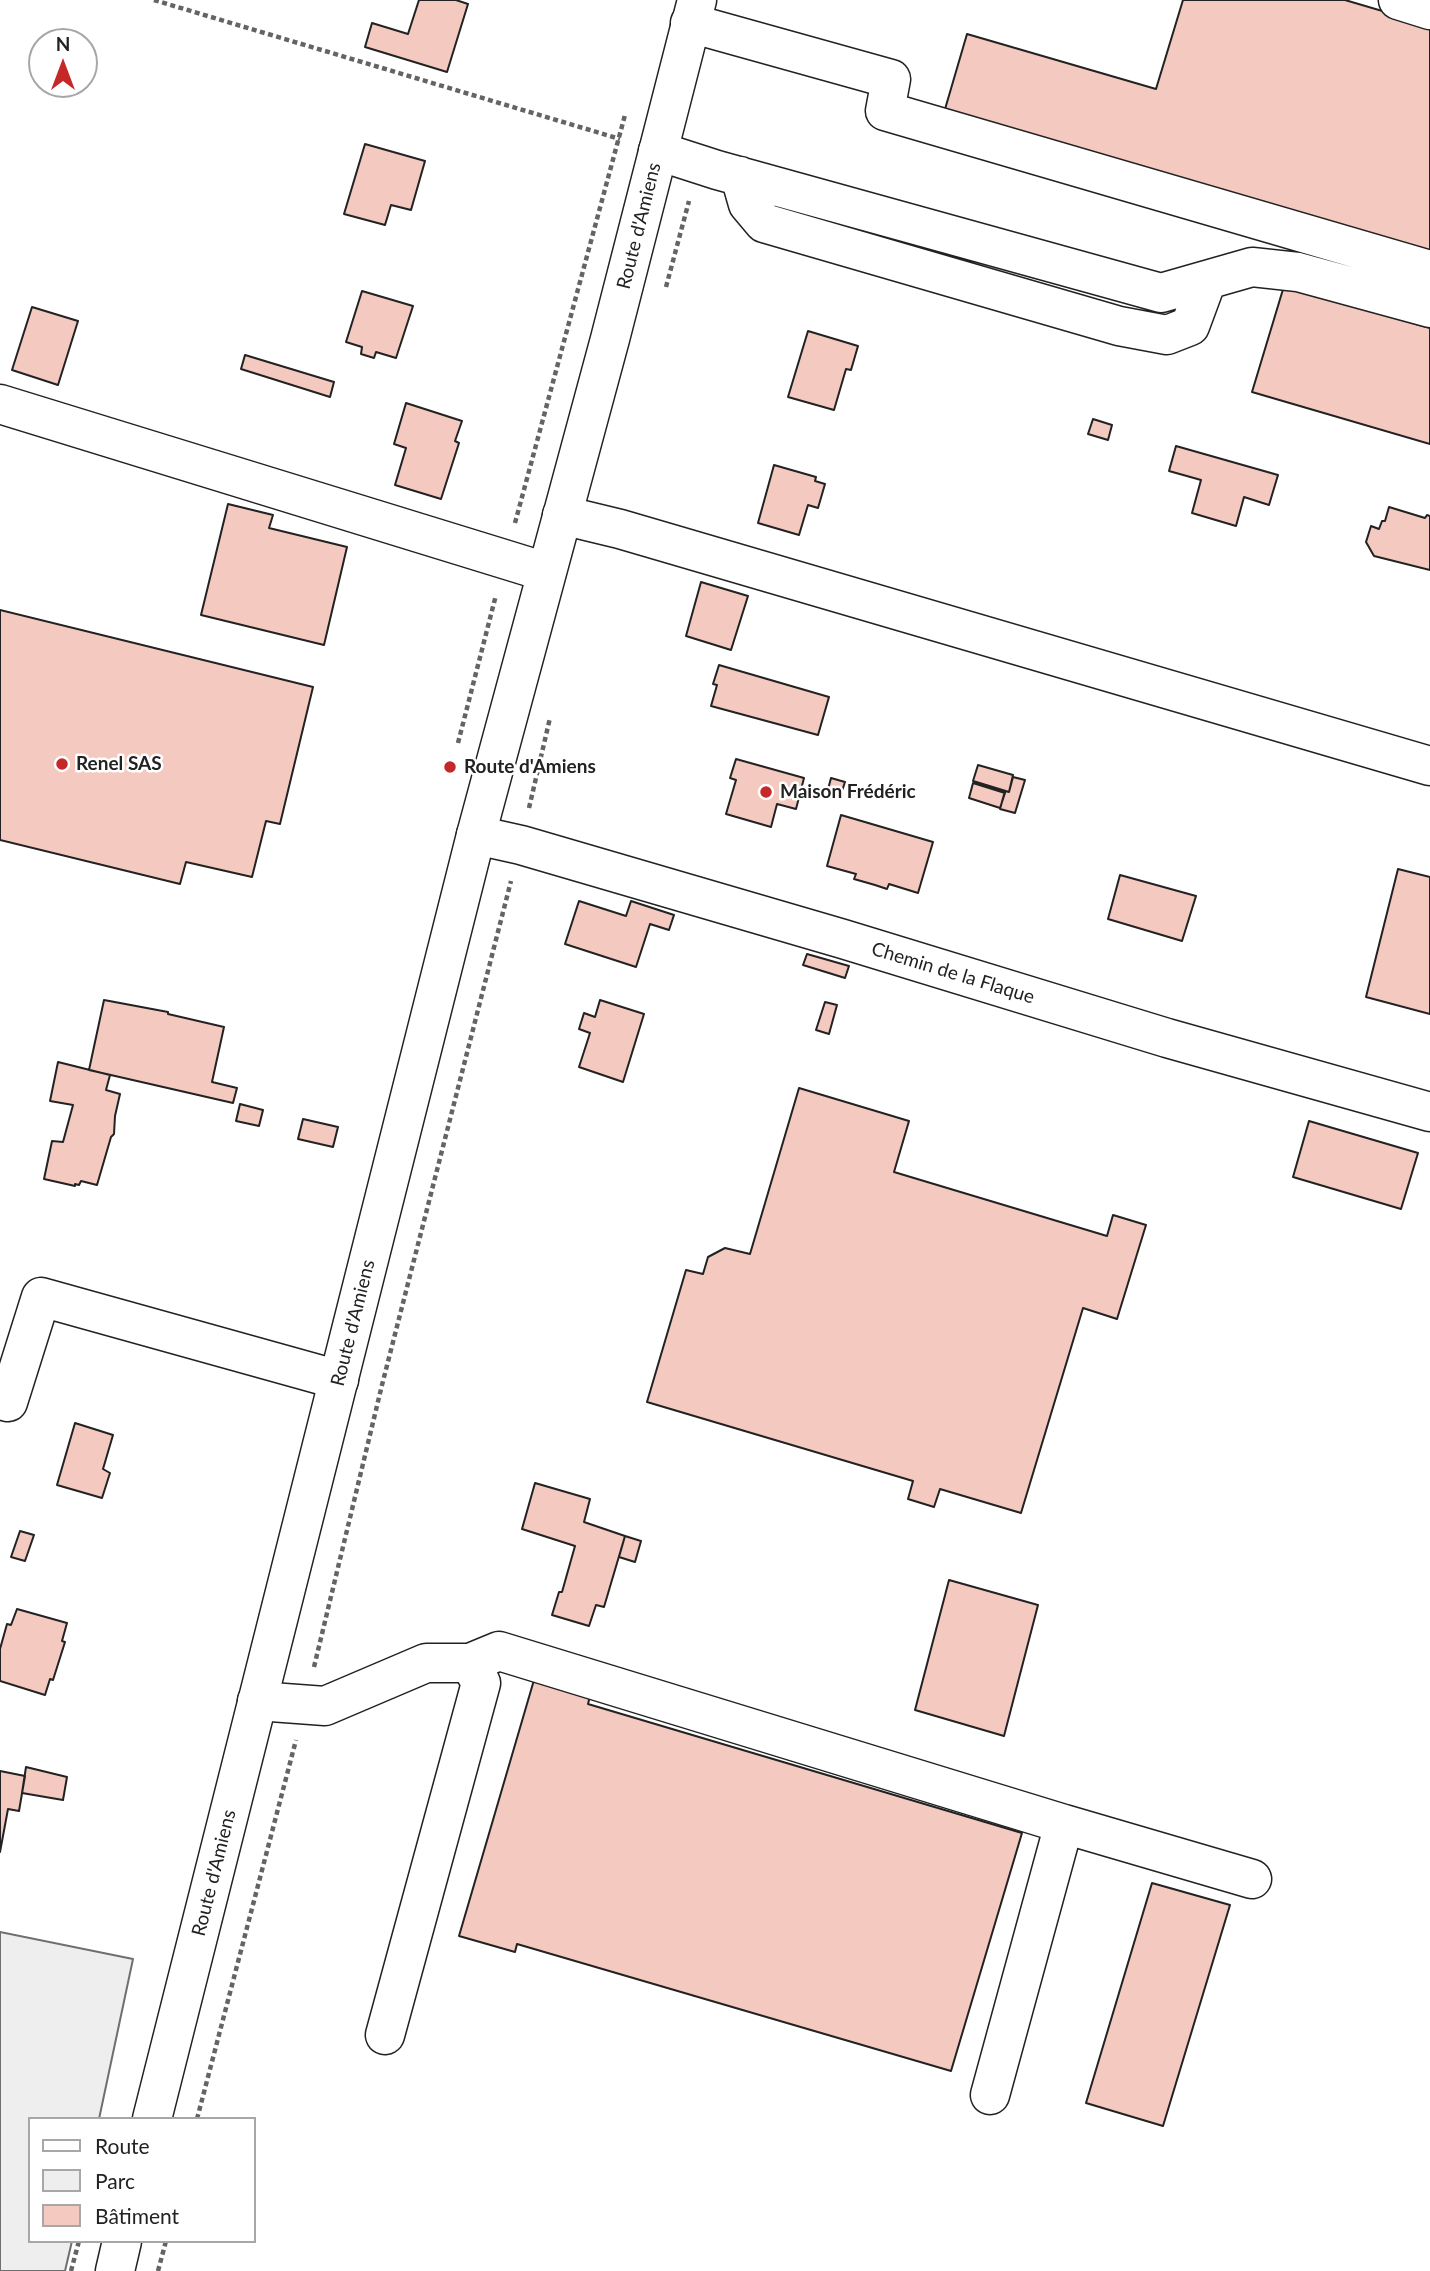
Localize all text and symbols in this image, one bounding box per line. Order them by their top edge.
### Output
north arrow [28,28,98,98]
text: N [56,32,70,55]
street label: Route d'Amiens [612,160,666,292]
place label: Renel SAS [76,753,162,775]
marker: Renel SAS [54,756,70,772]
place label: Route d'Amiens [464,756,596,778]
marker: Route d'Amiens [442,759,458,775]
place label: Maison Frédéric [780,781,916,803]
marker: Maison Frédéric [758,784,774,800]
street label: Chemin de la Flaque [869,937,1037,1009]
street label: Route d'Amiens [326,1257,380,1389]
street label: Route d'Amiens [187,1807,241,1939]
legend [28,2117,256,2243]
text: Route [95,2133,150,2158]
text: Parc [95,2168,135,2193]
text: Bâtiment [95,2203,179,2228]

